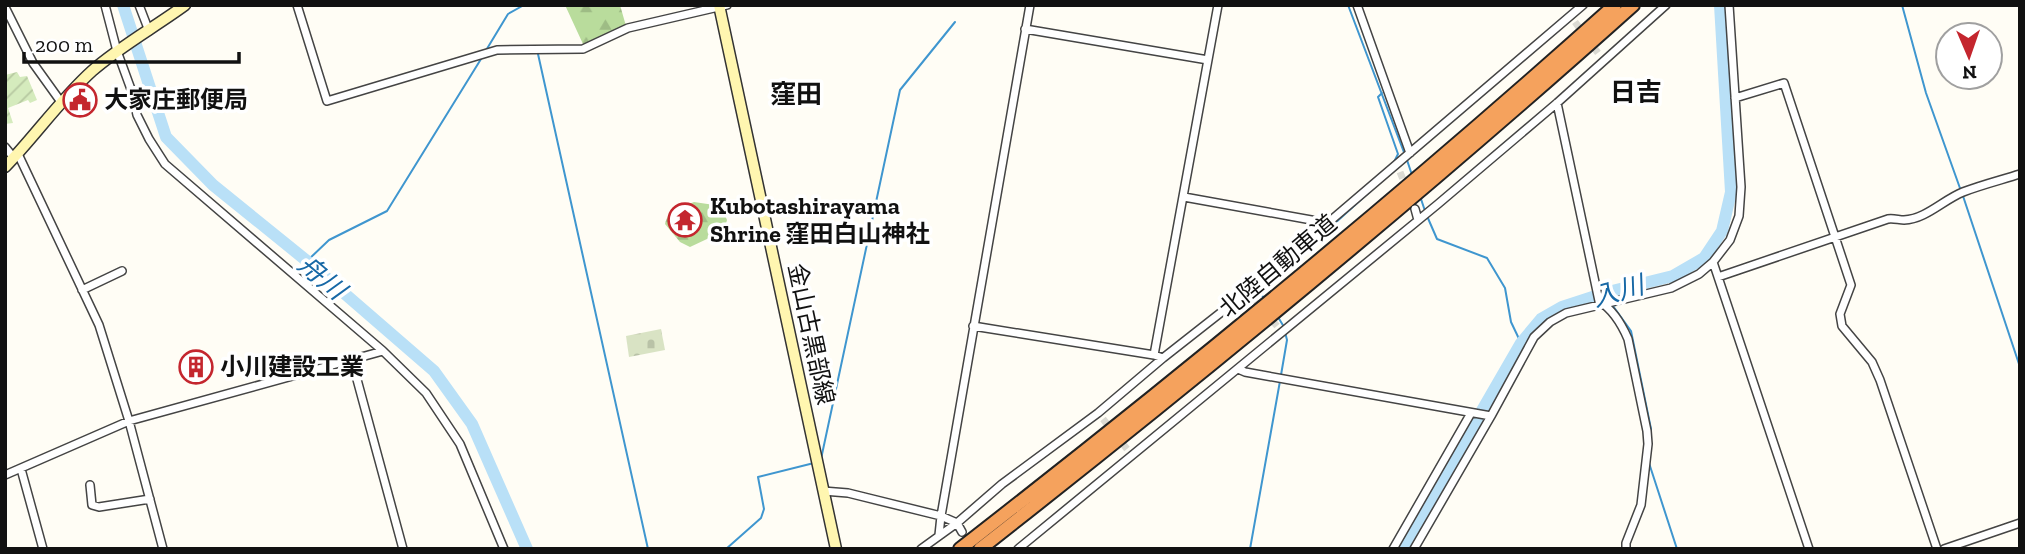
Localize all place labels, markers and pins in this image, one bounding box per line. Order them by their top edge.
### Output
public building icon: 大家庄郵便局 [61,81,99,119]
place label: 大家庄郵便局 [104,85,248,114]
place label: Kubotashirayama Shrine 窪田白山神社 [710,191,929,248]
temple icon: Kubotashirayama Shrine 窪田白山神社 [666,201,704,239]
building icon: 小川建設工業 [177,348,215,386]
place label: 小川建設工業 [220,352,364,381]

